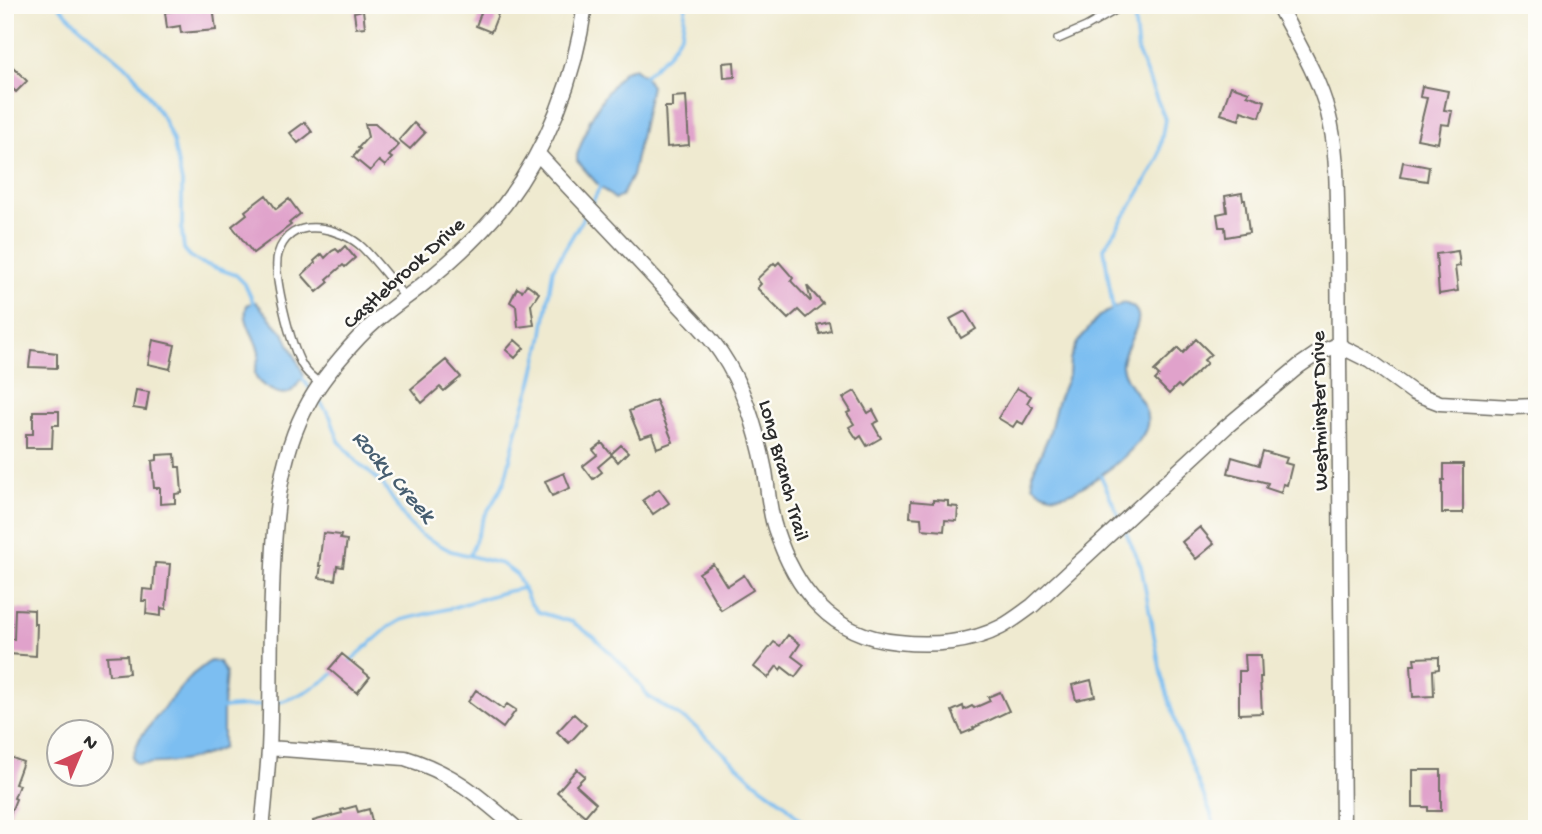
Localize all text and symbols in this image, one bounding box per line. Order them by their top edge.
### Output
street label: Castlebrook Drive [339,213,472,336]
street label: Westminster Drive [1308,330,1335,491]
street label: Long Branch Trail [751,398,812,544]
water label: Rocky Creek [345,426,442,531]
north arrow [46,718,116,788]
text: N [77,731,102,756]

